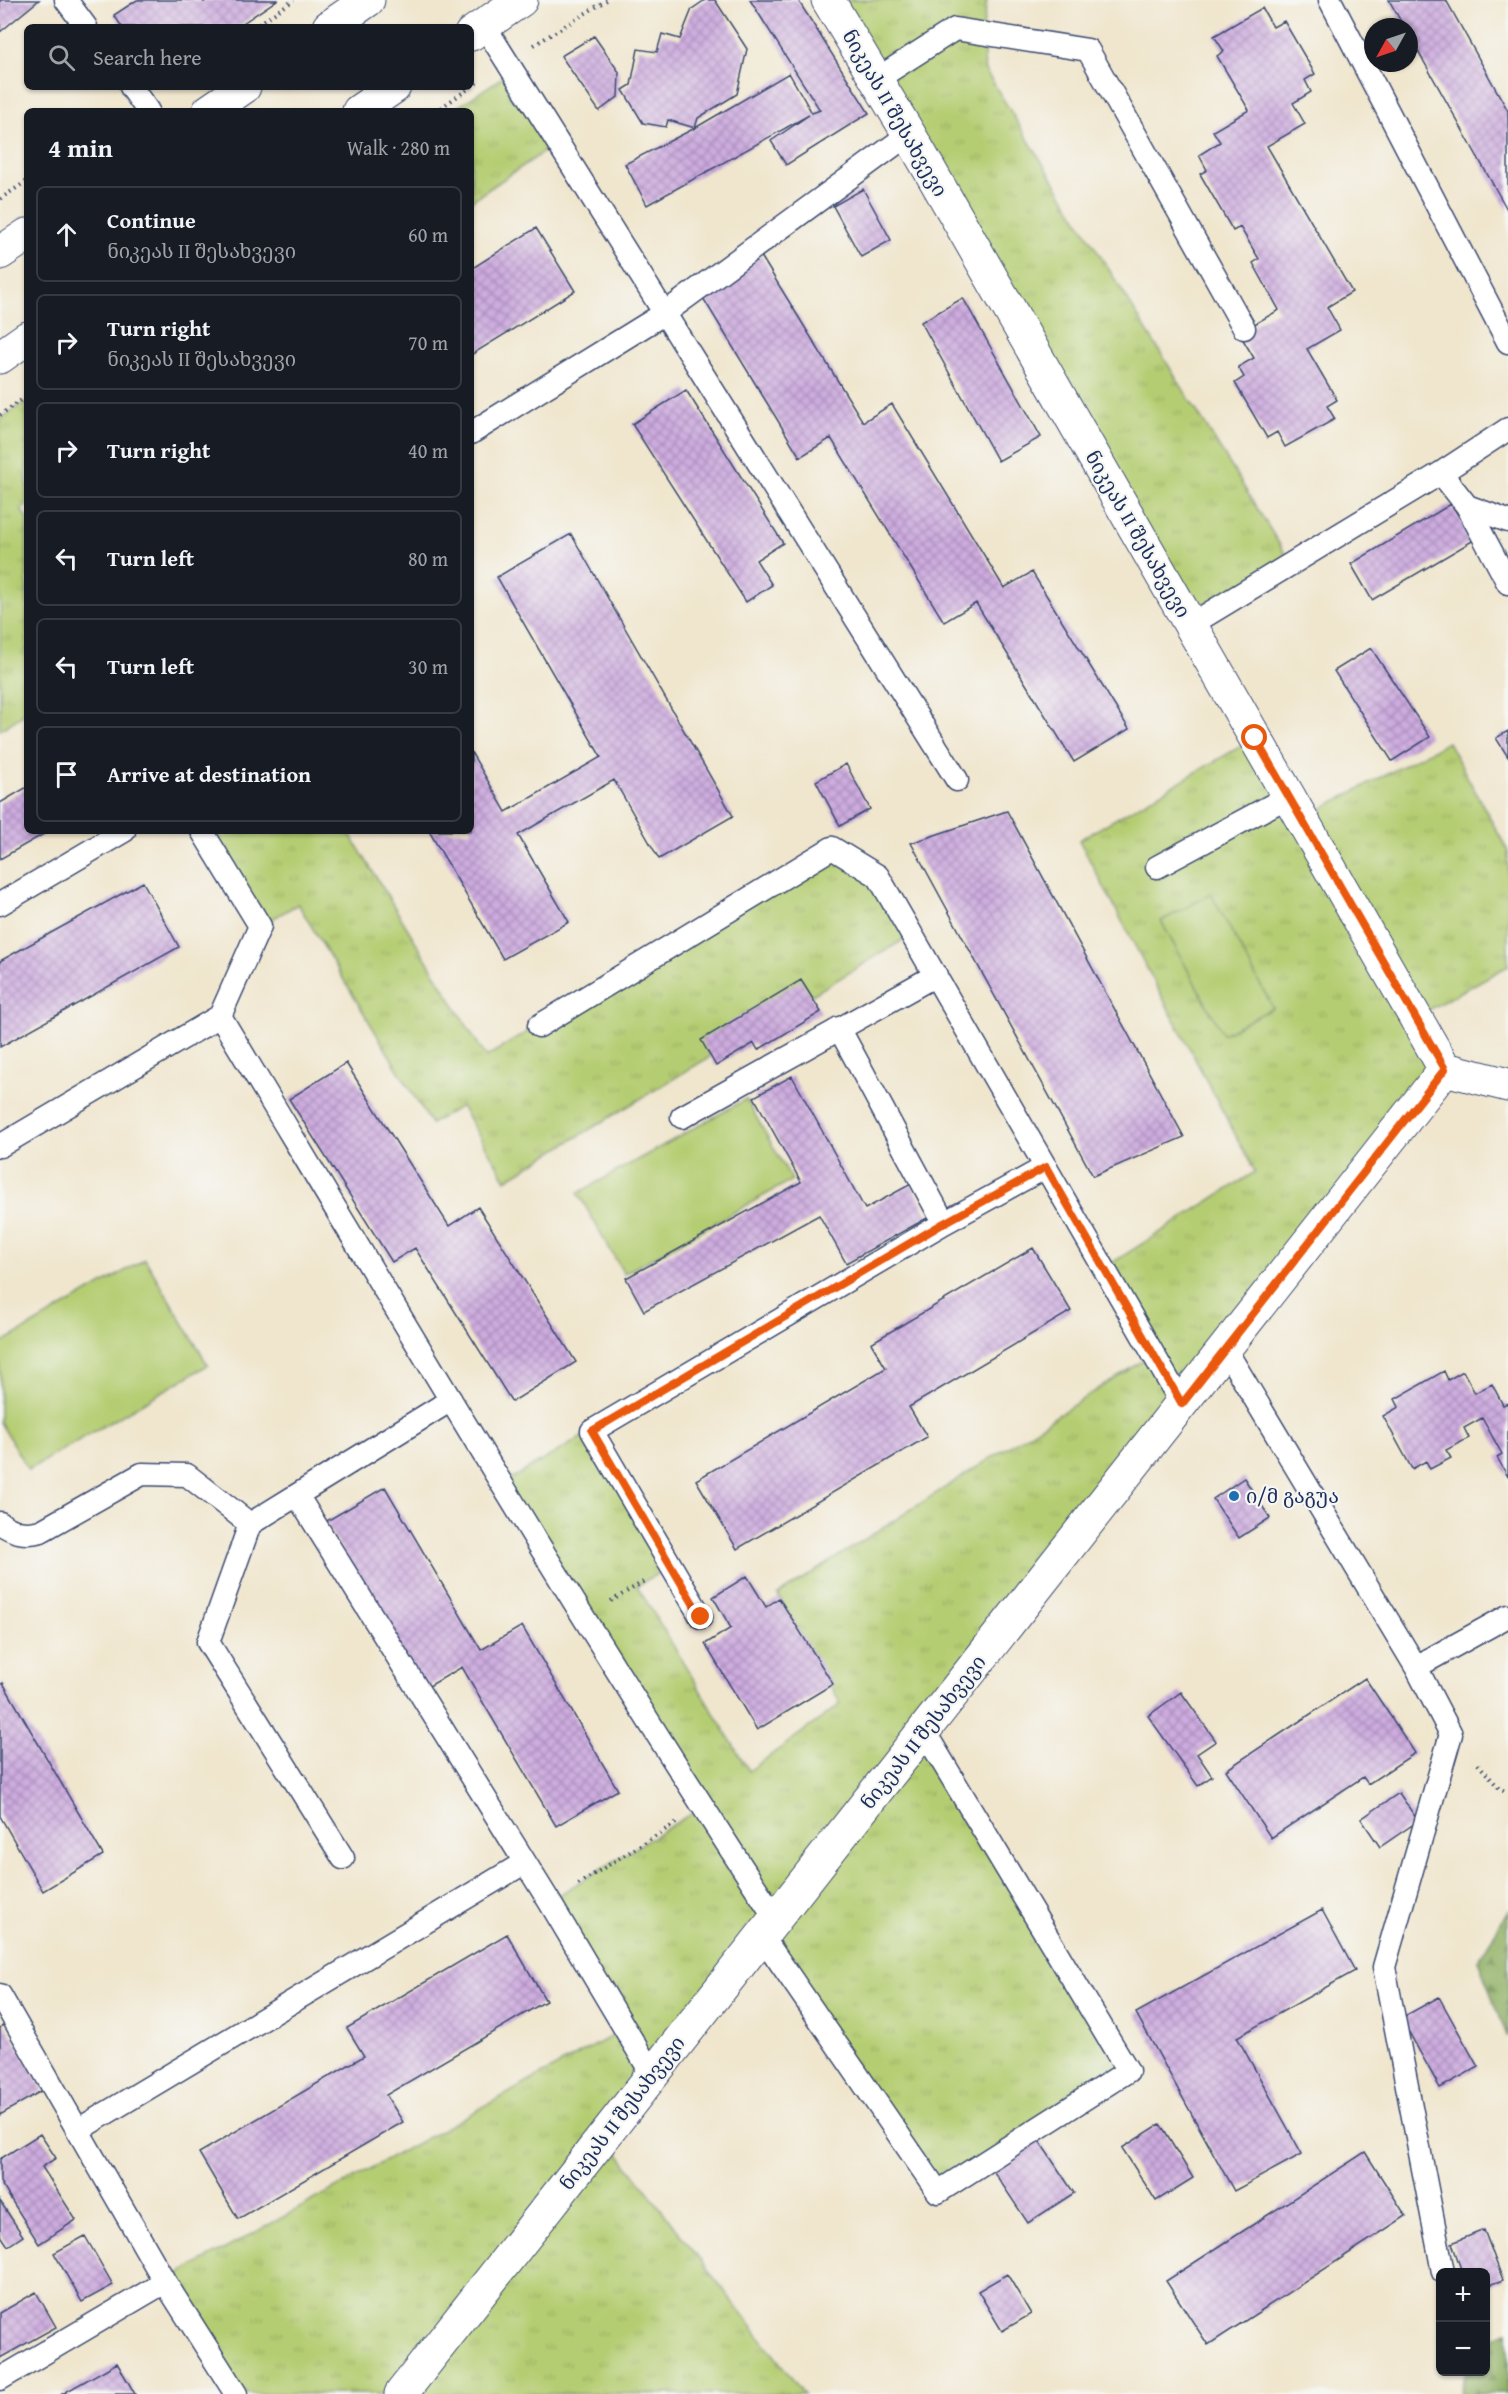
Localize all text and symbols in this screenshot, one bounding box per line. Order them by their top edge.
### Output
north arrow [1364,18,1418,72]
search box [24,24,474,90]
street label: ნიკეას II შესახვევი [836,24,955,202]
icon: search [45,41,78,74]
text: Search here [93,41,202,73]
text: 4 min [48,128,113,167]
text: Walk · 280 m [347,133,450,162]
text: Continue [107,204,196,236]
icon: ahead [50,218,83,251]
text: 60 m [408,220,448,249]
text: ნიკეას II შესახვევი [107,236,296,265]
text: Turn right [107,312,210,344]
icon: right [50,326,83,359]
text: 70 m [408,328,448,357]
text: ნიკეას II შესახვევი [107,344,296,373]
icon: right [50,434,83,467]
text: Turn right [107,434,210,466]
text: 40 m [408,436,448,465]
street label: ნიკეას II შესახვევი [1079,445,1198,623]
icon: left [50,542,83,575]
text: Turn left [107,542,194,574]
text: 80 m [408,544,448,573]
icon: left [50,650,83,683]
text: Turn left [107,650,194,682]
text: 30 m [408,652,448,681]
route start [1241,724,1267,750]
icon: arrive [50,758,83,791]
text: Arrive at destination [107,758,311,790]
place label: ი/მ გაგუა [1246,1481,1339,1510]
marker: ი/მ გაგუა [1227,1489,1241,1503]
route end [687,1603,713,1629]
street label: ნიკეას II შესახვევი [853,1648,992,1815]
street label: ნიკეას II შესახვევი [552,2029,691,2196]
map controls [1436,2268,1490,2376]
button: + [1436,2268,1490,2322]
button: − [1436,2322,1490,2376]

